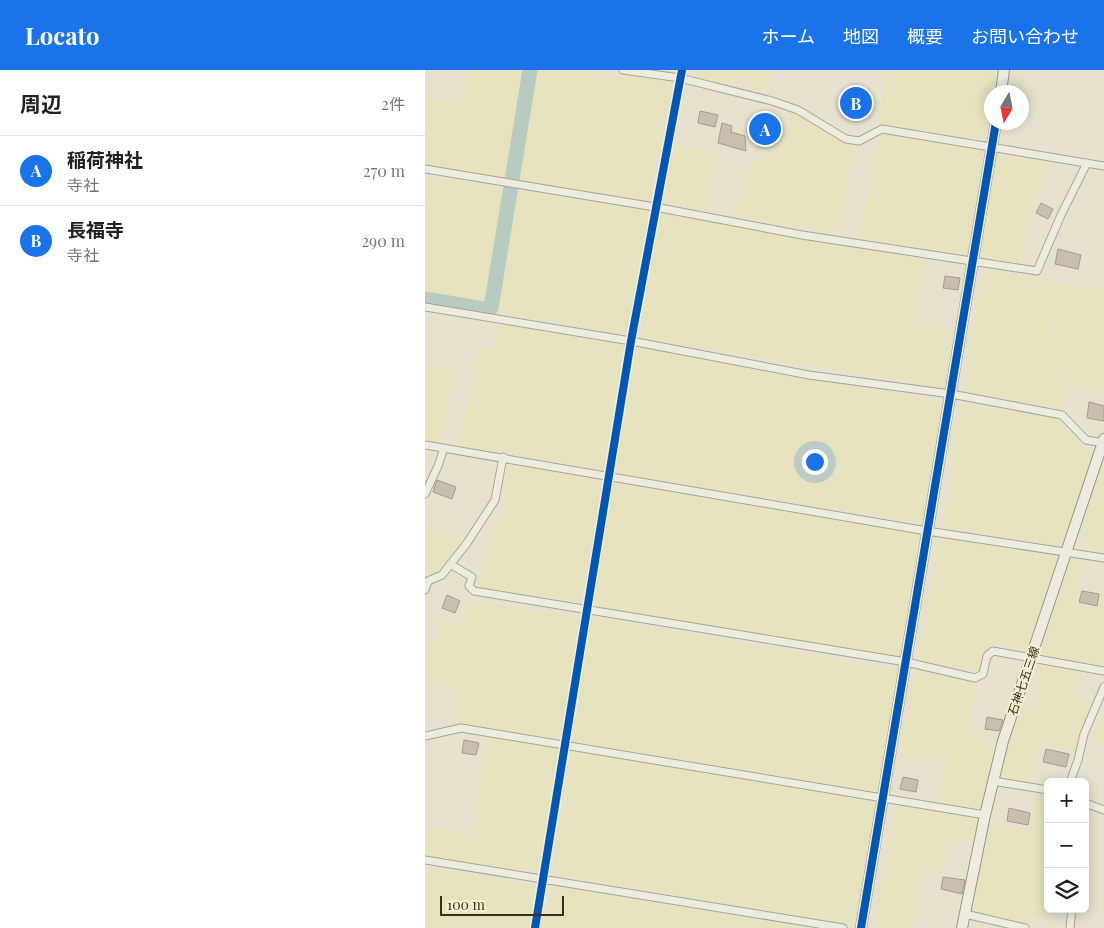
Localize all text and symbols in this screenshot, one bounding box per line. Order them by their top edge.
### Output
text: Locato [25,19,99,51]
text: ホーム [762,24,815,48]
text: 地図 [843,24,879,48]
text: 概要 [907,24,943,48]
text: お問い合わせ [971,24,1079,48]
pin: B [840,84,872,122]
north arrow [984,85,1029,130]
text: 周辺 [20,89,62,117]
text: 2件 [381,93,405,114]
pin: A [749,110,781,148]
text: 稲荷神社 [67,146,143,172]
text: A [31,160,41,181]
text: 270 m [363,160,405,181]
text: 寺社 [67,174,99,195]
text: 長福寺 [67,216,124,242]
text: B [31,230,41,251]
text: 290 m [361,230,405,251]
text: 寺社 [67,244,99,265]
your location [802,449,828,475]
street label: 石神七五三線 [1004,644,1042,717]
map controls [1044,778,1089,913]
button: + [1044,778,1089,823]
button: − [1044,823,1089,868]
button: layers [1044,868,1089,913]
scale bar [440,893,564,916]
text: 100 m [447,895,485,914]

